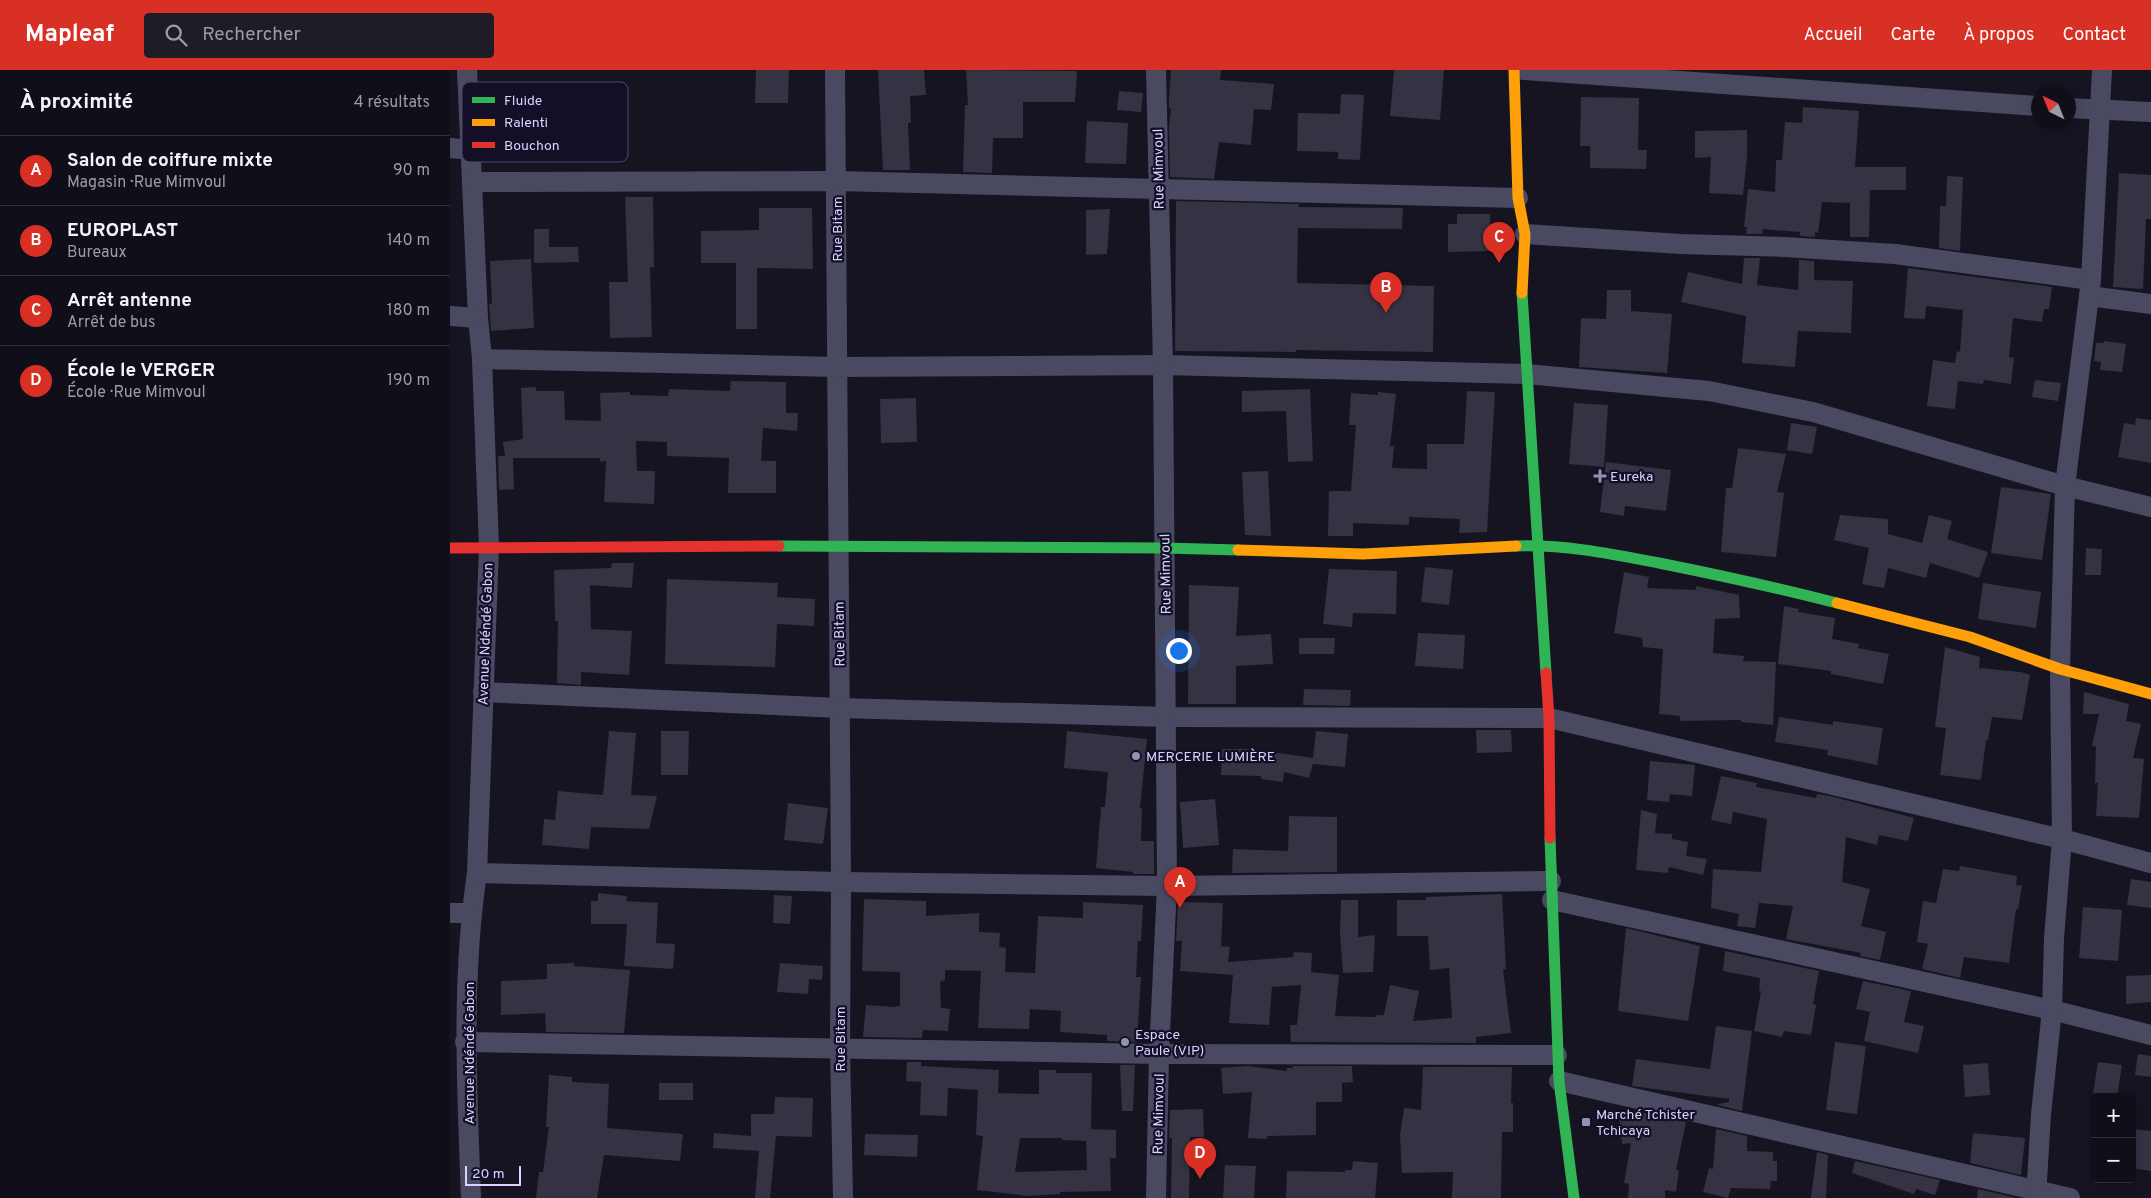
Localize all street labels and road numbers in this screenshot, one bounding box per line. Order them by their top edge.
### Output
street label: Rue Mimvoul [1150,128,1169,210]
street label: Rue Bitam [830,196,847,262]
street label: Rue Mimvoul [1157,533,1176,615]
street label: Avenue Ndéndé Gabon [476,562,497,706]
street label: Rue Bitam [831,601,850,667]
street label: Avenue Ndéndé Gabon [462,982,479,1124]
street label: Rue Bitam [833,1006,850,1072]
street label: Rue Mimvoul [1150,1073,1169,1155]

